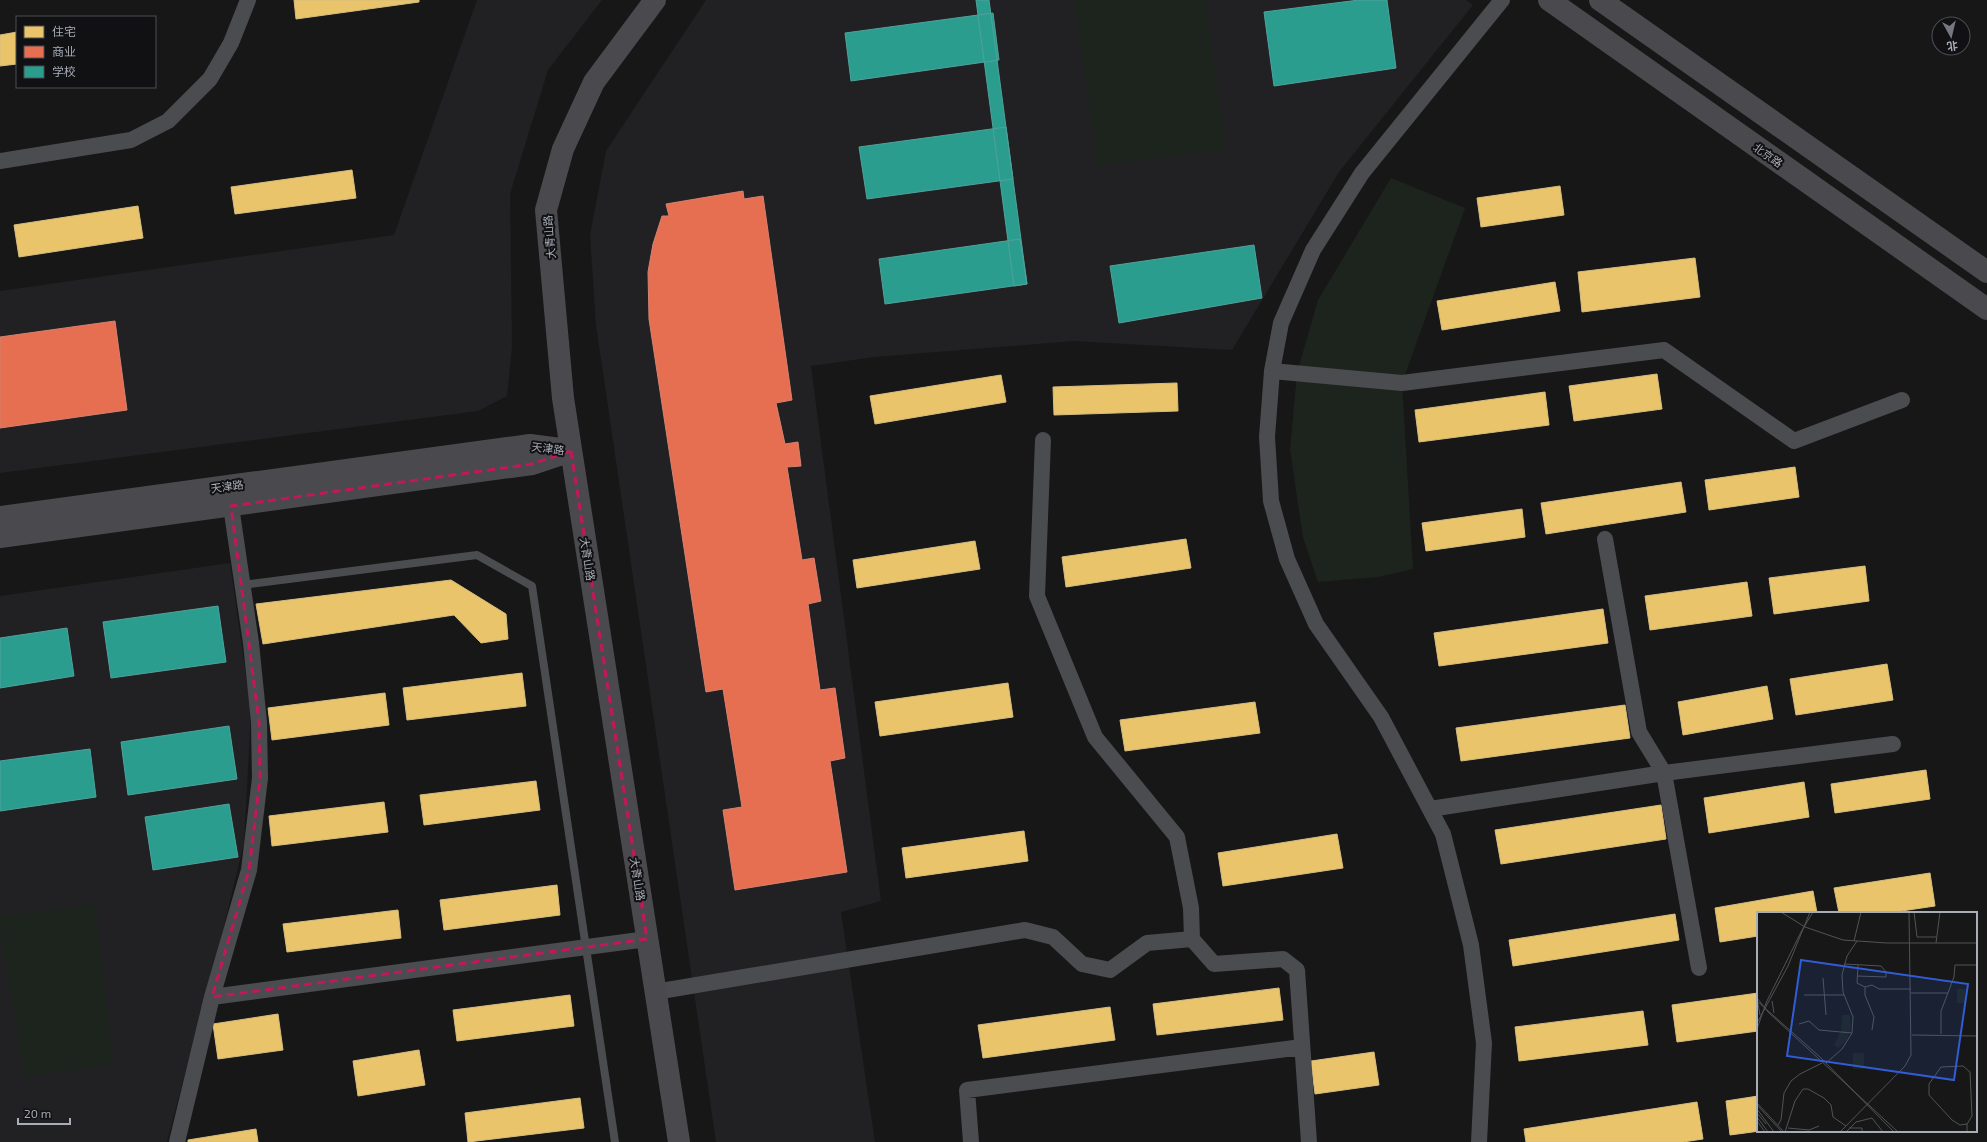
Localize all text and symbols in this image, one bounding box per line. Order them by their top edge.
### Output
legend [16,16,156,88]
north arrow [1931,16,1971,56]
text: 住宅 [52,24,76,38]
text: 北 [1946,39,1959,54]
text: 商业 [52,44,76,58]
text: 学校 [52,64,76,78]
street label: 北京路 [1751,140,1785,170]
street label: 大青山路 [541,215,557,259]
street label: 天津路 [531,440,565,456]
street label: 天津路 [210,477,244,495]
street label: 大青山路 [578,536,598,582]
street label: 大青山路 [628,856,648,902]
inset map [1757,912,1977,1132]
scale bar [18,1100,70,1126]
text: 20 m [24,1106,51,1120]

